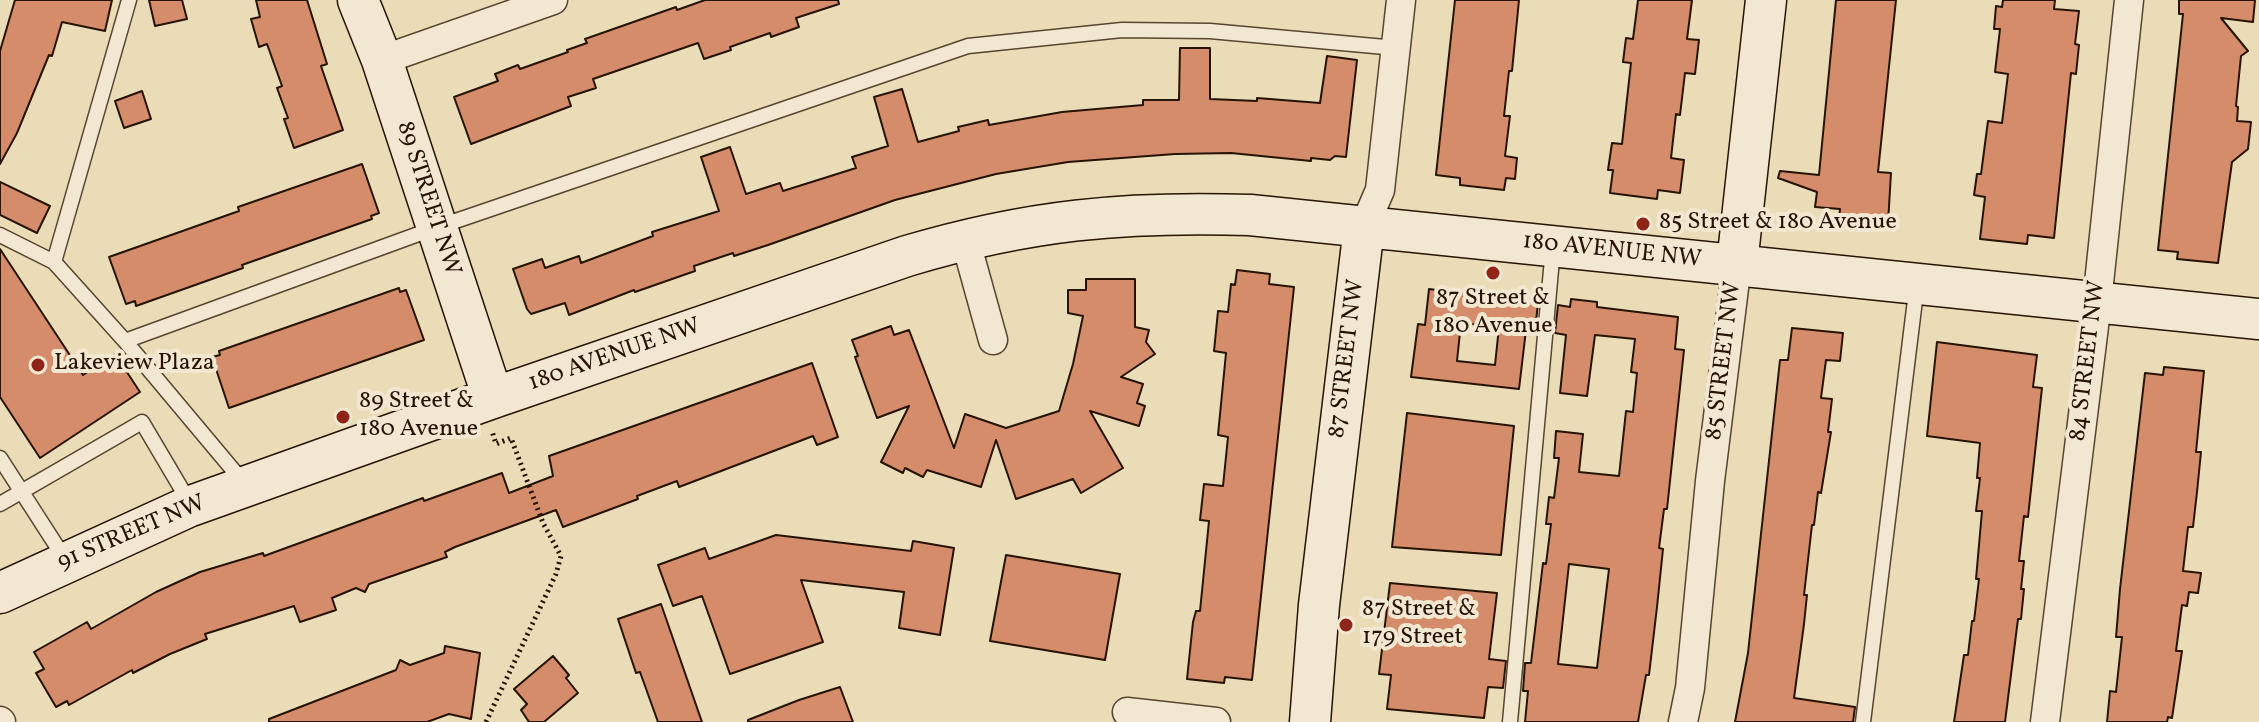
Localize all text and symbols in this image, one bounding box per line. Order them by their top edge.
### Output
street label: 89 STREET NW [388,118,466,280]
place label: 85 Street & 180 Avenue [1659,210,1897,238]
marker: 85 Street & 180 Avenue [1634,215,1652,233]
street label: 180 AVENUE NW [1521,228,1703,276]
marker: 87 Street & 180 Avenue [1484,264,1502,282]
street label: 87 STREET NW [1324,278,1372,440]
street label: 84 STREET NW [2065,279,2113,443]
street label: 85 STREET NW [1701,280,1749,442]
place label: 87 Street & 180 Avenue [1433,286,1553,342]
street label: 180 AVENUE NW [525,313,705,399]
place label: Lakeview Plaza [54,351,215,379]
marker: Lakeview Plaza [29,356,47,374]
place label: 89 Street & 180 Avenue [359,389,478,445]
marker: 89 Street & 180 Avenue [334,408,352,426]
street label: 91 STREET NW [54,490,210,578]
place label: 87 Street & 179 Street [1362,597,1476,653]
marker: 87 Street & 179 Street [1337,616,1355,634]

